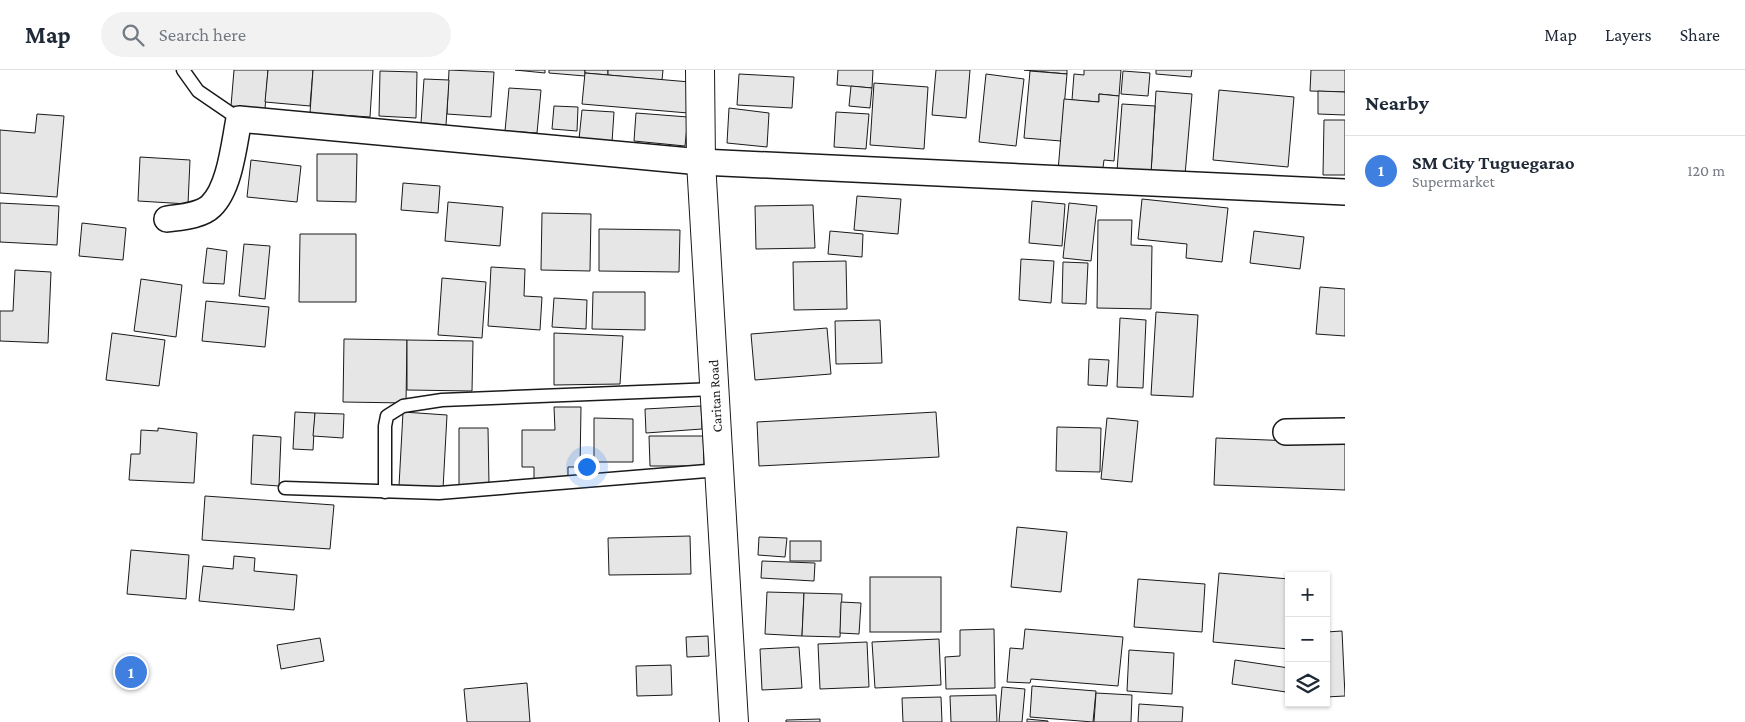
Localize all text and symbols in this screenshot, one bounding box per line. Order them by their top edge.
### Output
search box [101,12,451,57]
text: Map [25,21,71,48]
icon: search [119,21,147,49]
text: Search here [159,24,246,45]
text: Map [1544,25,1577,45]
text: Layers [1605,25,1652,45]
text: Share [1680,25,1720,45]
text: Nearby [1365,91,1429,115]
text: SM City Tuguegarao [1412,152,1575,173]
text: 1 [1378,162,1384,179]
text: 120 m [1687,162,1725,179]
text: Supermarket [1412,173,1495,190]
street label: Caritan Road [705,359,725,433]
your location [574,454,600,480]
map controls [1285,572,1330,707]
button: + [1285,572,1330,617]
button: − [1285,617,1330,662]
pin: 1 [115,653,147,691]
button: layers [1285,662,1330,707]

